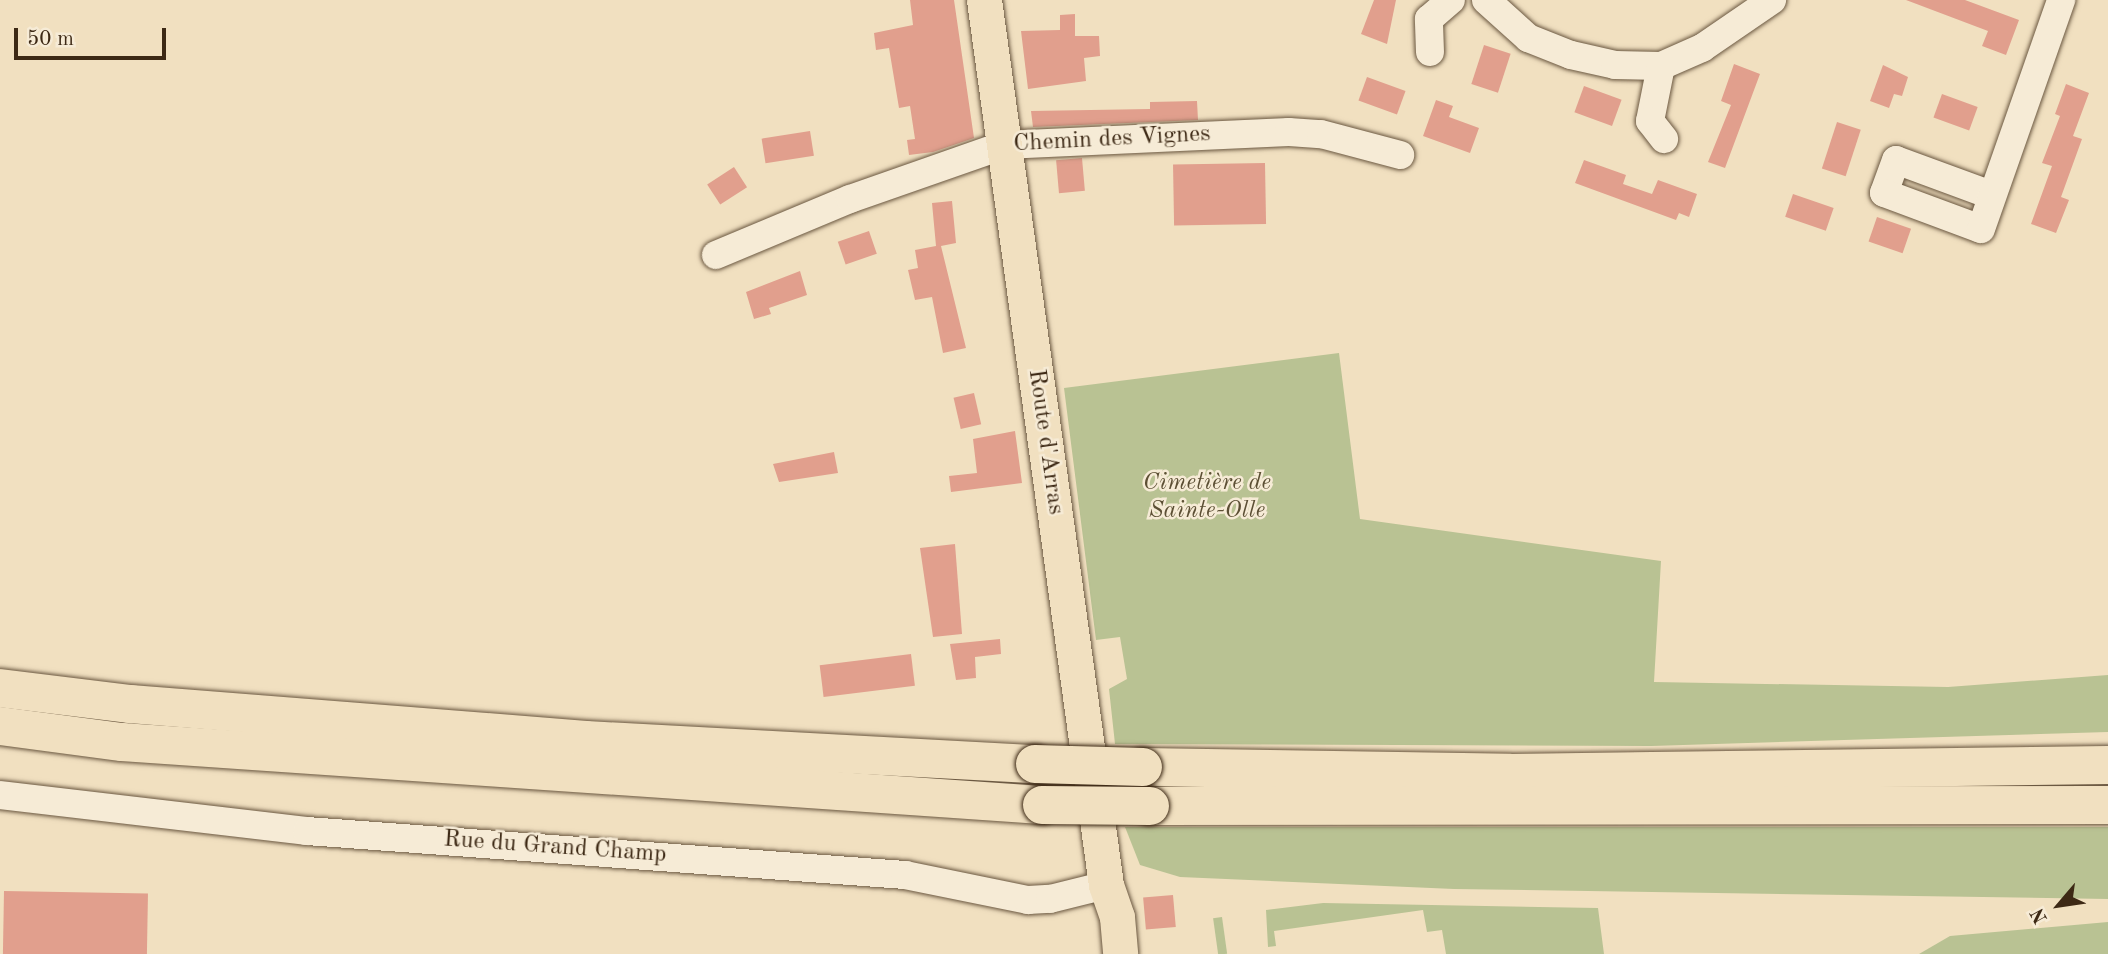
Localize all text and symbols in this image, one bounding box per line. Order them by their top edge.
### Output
scale bar [18,14,170,58]
text: 50 m [27,29,74,50]
street label: Chemin des Vignes [1013,120,1211,160]
street label: Route d'Arras [1021,367,1069,517]
park label: Cimetière de Sainte-Olle [1143,470,1271,526]
street label: Rue du Grand Champ [443,826,667,870]
north arrow [2024,870,2094,940]
text: N [2028,904,2052,926]

